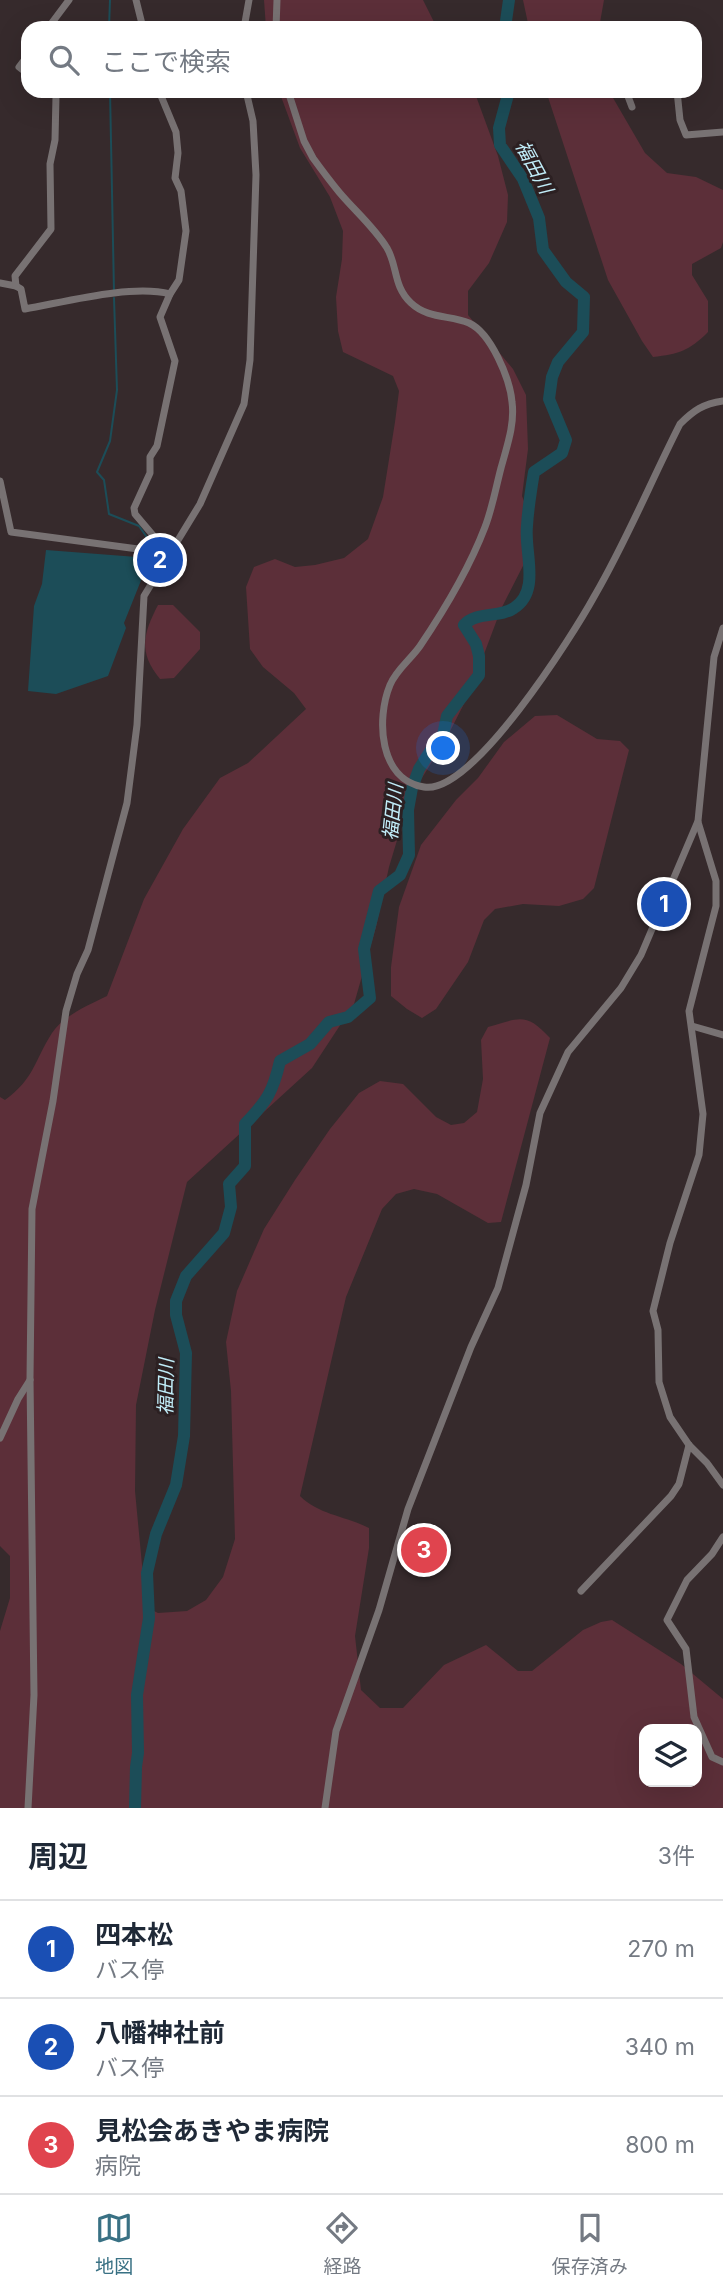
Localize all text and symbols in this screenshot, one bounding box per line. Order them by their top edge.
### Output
search box [21,21,702,98]
icon: search [45,41,83,79]
text: ここで検索 [101,46,231,77]
water label: 福田川 [510,136,558,199]
pin: 2 [137,534,183,586]
your location [426,731,460,765]
water label: 福田川 [379,780,408,842]
pin: 1 [641,878,687,930]
water label: 福田川 [154,1356,178,1416]
pin: 3 [401,1524,447,1576]
map controls [639,1724,702,1787]
button: layers [639,1724,702,1787]
text: 周辺 [28,1838,88,1874]
text: 3件 [658,1842,695,1870]
text: 四本松 [95,1919,173,1950]
text: 1 [46,1935,56,1963]
text: 270 m [627,1935,695,1963]
text: バス停 [95,1956,164,1984]
text: 八幡神社前 [95,2017,225,2048]
text: 2 [44,2033,58,2061]
text: 340 m [625,2033,695,2061]
text: バス停 [95,2054,164,2082]
text: 見松会あきやま病院 [95,2115,329,2146]
text: 3 [44,2131,58,2159]
text: 800 m [625,2131,695,2159]
text: 病院 [95,2152,141,2180]
tab: 地図 [95,2209,133,2278]
tab: 経路 [323,2209,362,2278]
tab: 保存済み [552,2209,628,2278]

